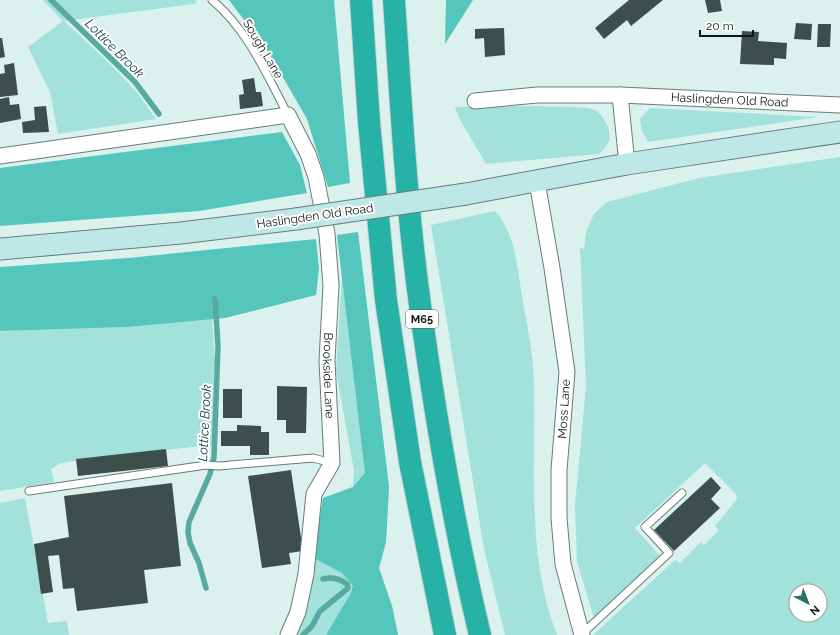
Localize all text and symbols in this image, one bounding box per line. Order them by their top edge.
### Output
scale bar [700,12,753,38]
water label: Lottice Brook [82,16,147,81]
street label: Sough Lane [240,17,286,81]
text: 20 m [706,19,734,33]
street label: Haslingden Old Road [671,90,789,110]
street label: Haslingden Old Road [256,201,374,231]
road number: M65 [406,310,438,328]
street label: Brookside Lane [320,332,337,419]
street label: Moss Lane [555,379,573,439]
water label: Lottice Brook [195,384,214,462]
north arrow [788,583,828,623]
text: N [807,602,822,618]

